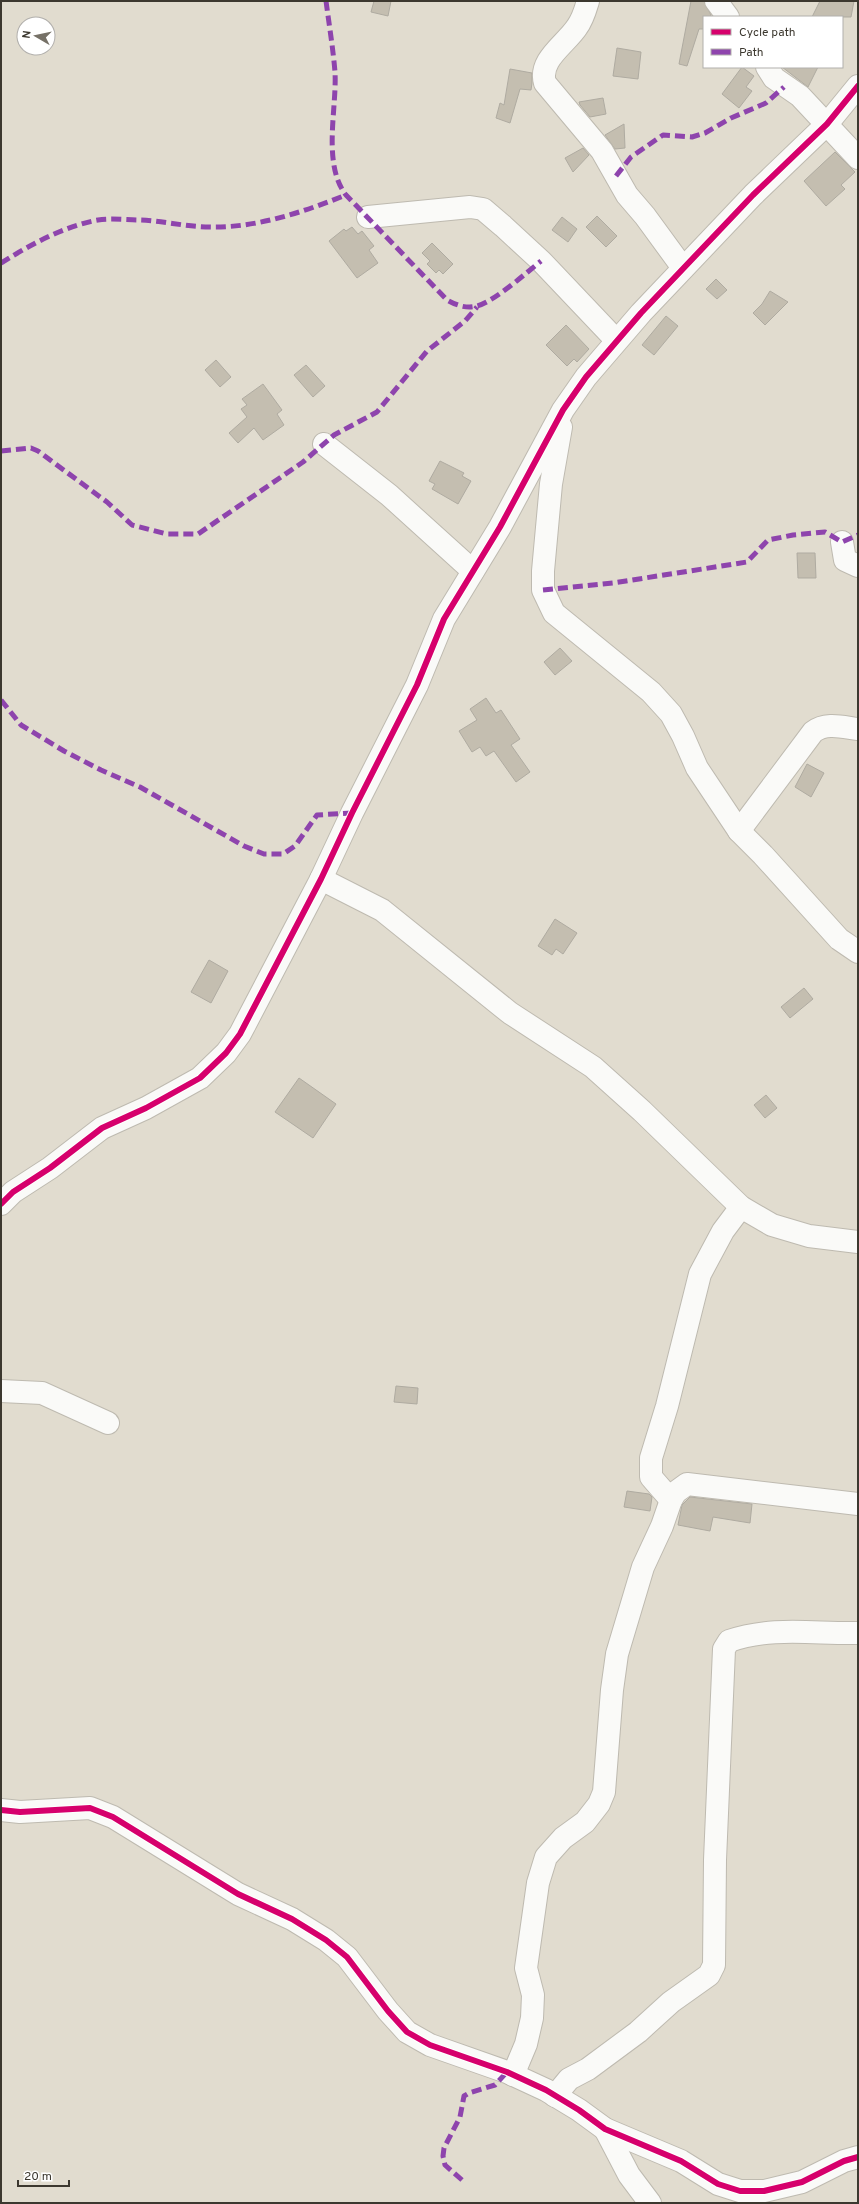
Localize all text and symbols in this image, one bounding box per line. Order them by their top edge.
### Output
north arrow [16,16,56,56]
legend [703,16,843,68]
text: Cycle path [739,25,796,41]
text: N [20,30,35,40]
text: Path [739,45,764,61]
scale bar [18,2162,69,2188]
text: 20 m [24,2169,52,2185]

